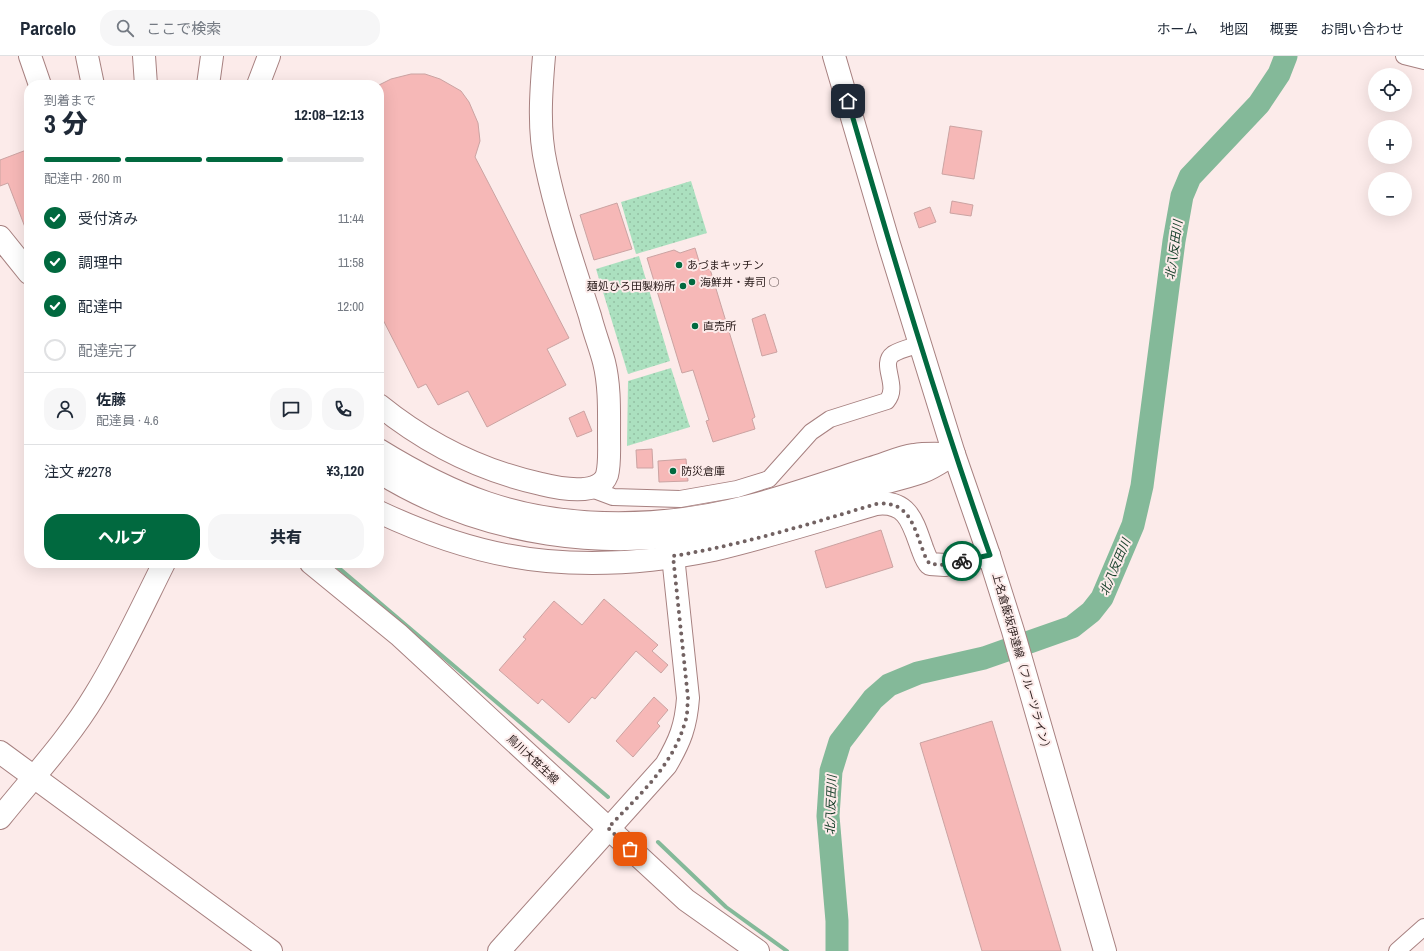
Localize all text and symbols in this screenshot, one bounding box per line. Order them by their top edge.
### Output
search box [100,10,380,46]
text: Parcelo [20,15,76,41]
icon: search [114,17,136,39]
text: ここで検索 [146,18,221,39]
text: ホーム [1156,20,1198,38]
text: 地図 [1220,20,1248,38]
text: 概要 [1270,20,1298,38]
text: お問い合わせ [1320,20,1404,38]
map controls [1368,68,1412,216]
button: locate [1368,68,1412,112]
pin [831,84,865,118]
icon: home [837,90,859,112]
text: 到着まで [44,92,96,109]
text: 12:08–12:13 [294,104,364,125]
text: 3 分 [44,106,88,141]
button: + [1368,120,1412,164]
text: 配達中 · 260 m [44,170,122,187]
button: − [1368,172,1412,216]
icon: check [44,207,66,229]
text: 受付済み [78,208,138,229]
text: 11:44 [338,210,364,227]
water label: 北八反田川 [1162,217,1186,281]
icon: check [44,251,66,273]
text: 調理中 [78,252,123,273]
text: 11:58 [338,254,364,271]
place label: あづまキッチン [687,258,764,272]
marker: あづまキッチン [674,260,684,270]
place label: 海鮮丼・寿司 ○ [700,275,780,289]
marker: 海鮮丼・寿司 ○ [687,277,697,287]
place label: 麺処ひろ田製粉所 [587,279,676,293]
marker: 麺処ひろ田製粉所 [678,281,688,291]
icon: check [44,295,66,317]
text: 配達中 [78,296,123,317]
text: 12:00 [337,298,364,315]
place label: 直売所 [703,319,737,333]
marker: 直売所 [690,321,700,331]
text: 配達完了 [78,340,138,361]
button: person [44,388,86,430]
button: chat [270,388,312,430]
button: phone [322,388,364,430]
text: 佐藤 [96,389,126,410]
text: 配達員 · 4.6 [96,412,159,429]
text: ¥3,120 [326,460,364,481]
text: 注文 #2278 [44,461,112,482]
place label: 防災倉庫 [681,464,725,478]
marker: 防災倉庫 [668,466,678,476]
button: ヘルプ [44,514,200,560]
button: 共有 [208,514,364,560]
water label: 北八反田川 [1096,534,1135,598]
courier [942,541,982,581]
icon: bike [951,550,973,572]
street label: 上名倉飯坂伊達線（フルーツライン） [990,571,1054,755]
street label: 鳥川大笹生線 [504,731,562,787]
water label: 北八反田川 [822,773,840,835]
pin [613,832,647,866]
icon: bag [619,838,641,860]

